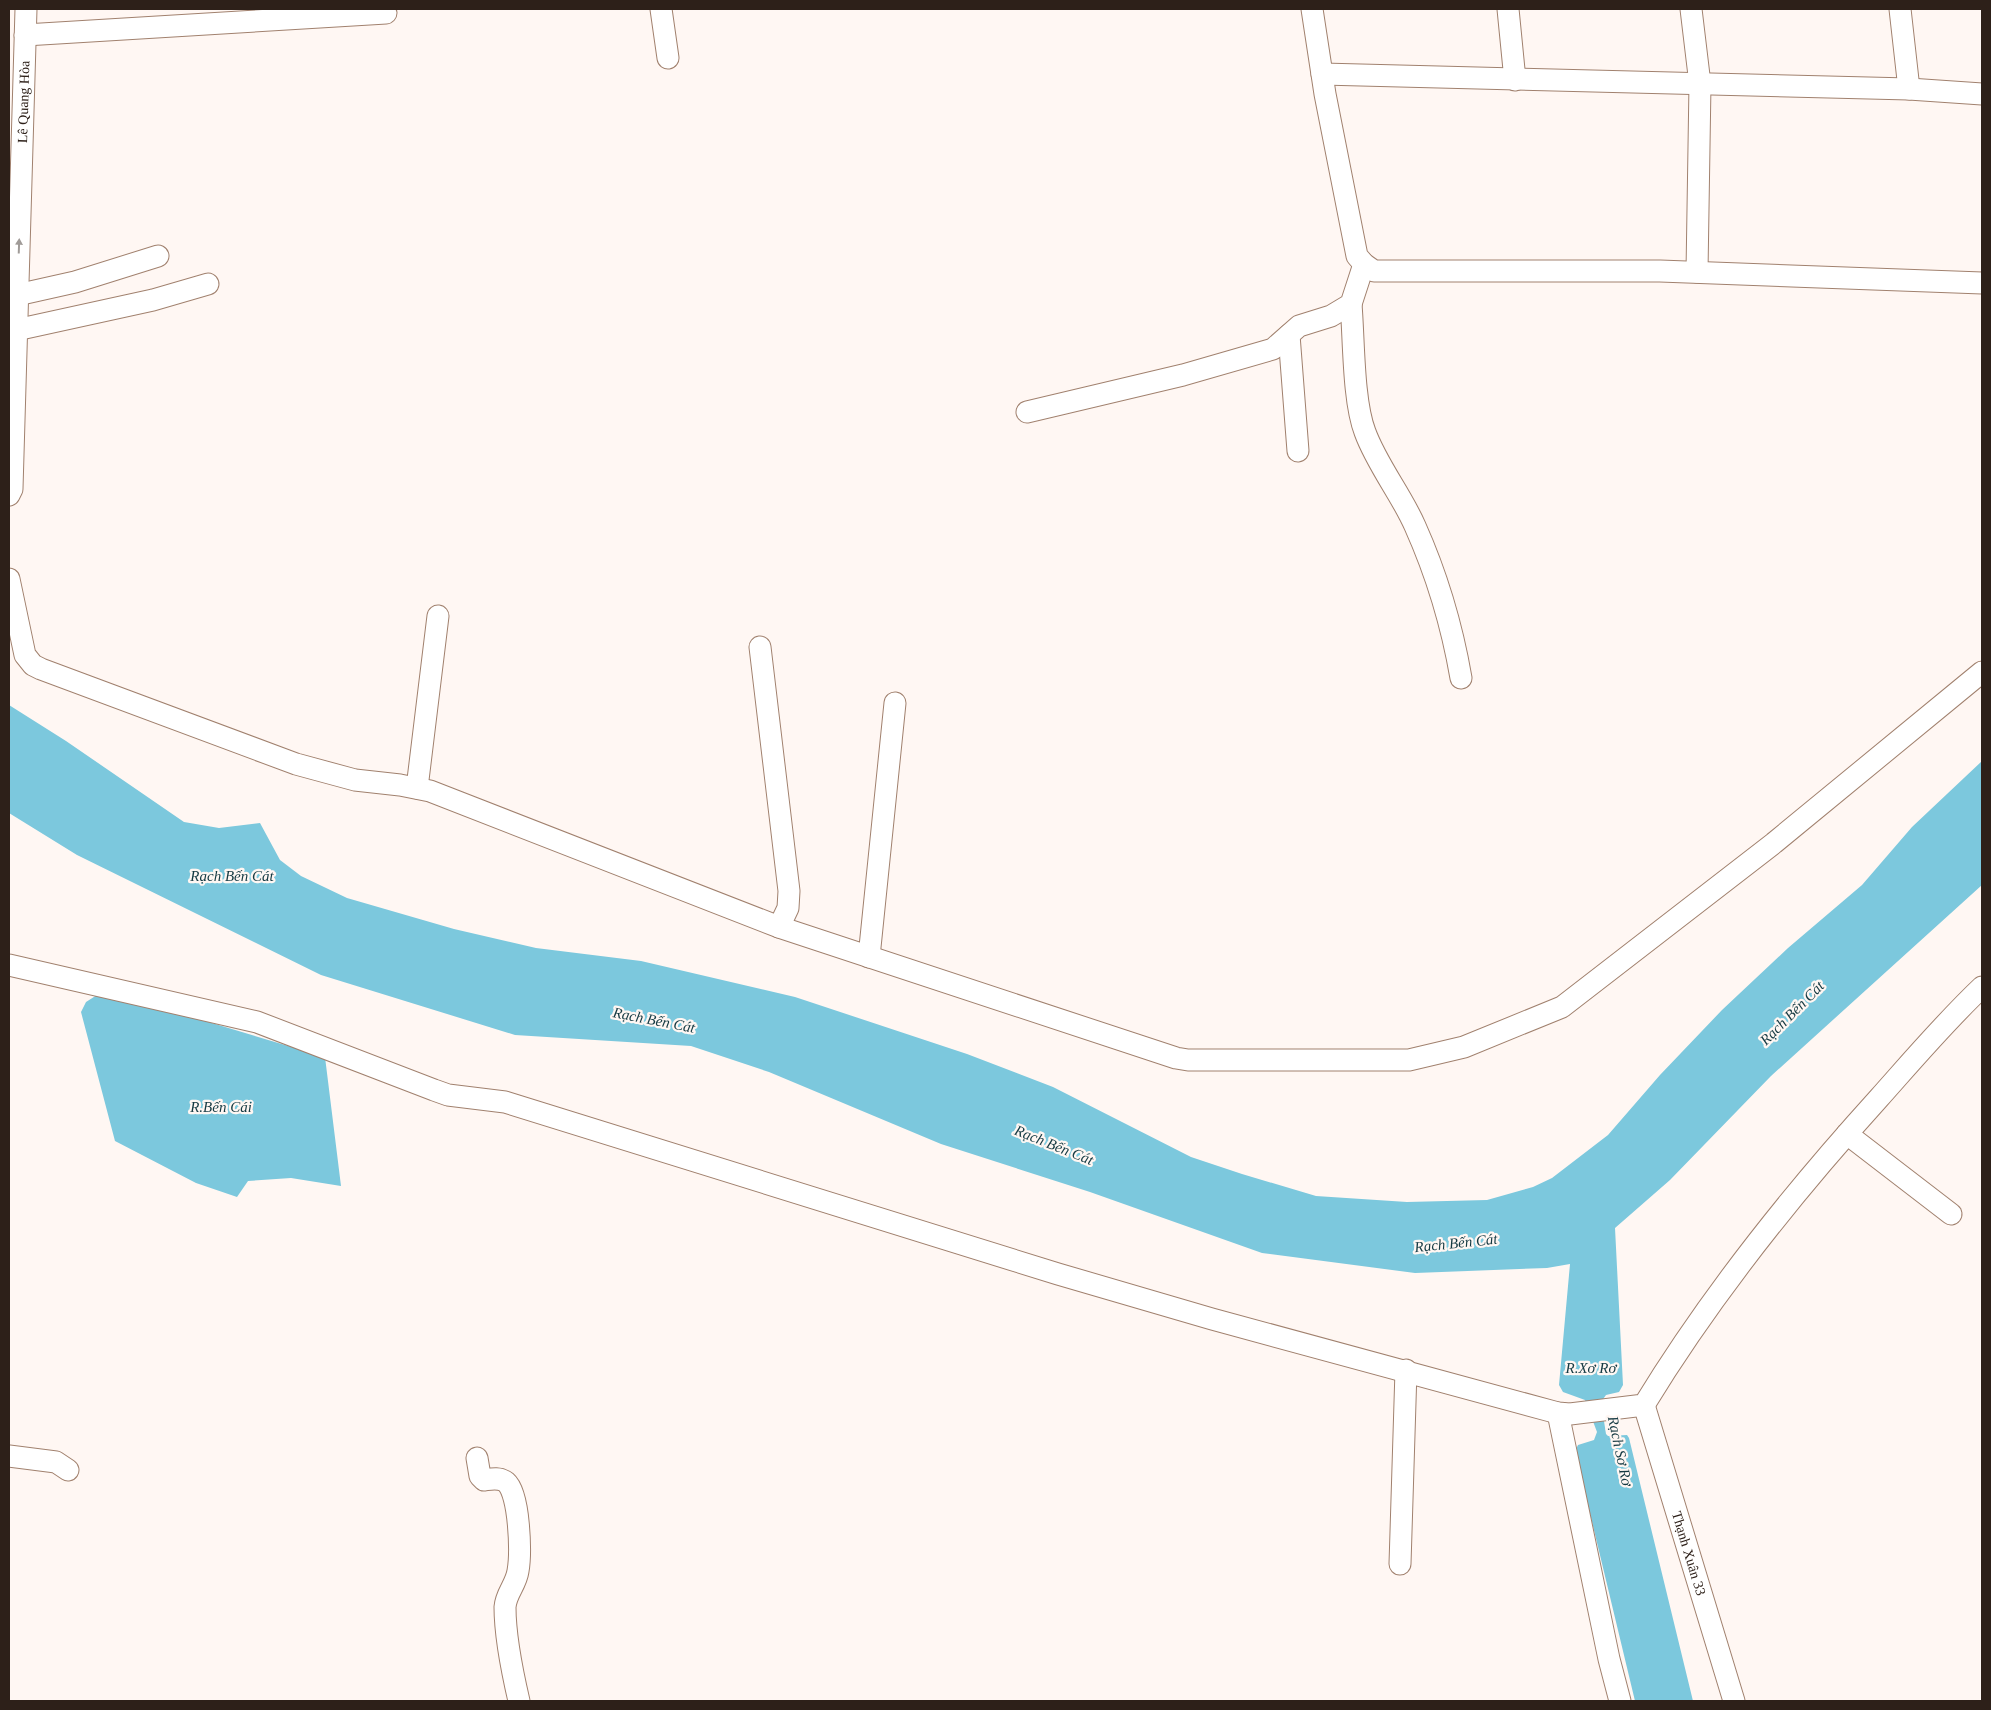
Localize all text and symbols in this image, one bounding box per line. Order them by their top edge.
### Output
street label: Lê Quang Hòa [15,60,33,143]
one-way arrow [15,238,23,254]
water label: Rạch Bến Cát [189,868,274,884]
water label: Rạch Bến Cát [1756,977,1828,1049]
water label: Rạch Bến Cát [611,1004,697,1036]
water label: R.Bến Cái [189,1099,252,1115]
water label: Rạch Bến Cát [1011,1122,1096,1168]
water label: Rạch Bến Cát [1413,1231,1499,1255]
water label: R.Xơ Rơ [1565,1360,1617,1376]
water label: Rạch Sơ Rơ [1605,1414,1635,1488]
street label: Thạnh Xuân 33 [1669,1510,1708,1597]

